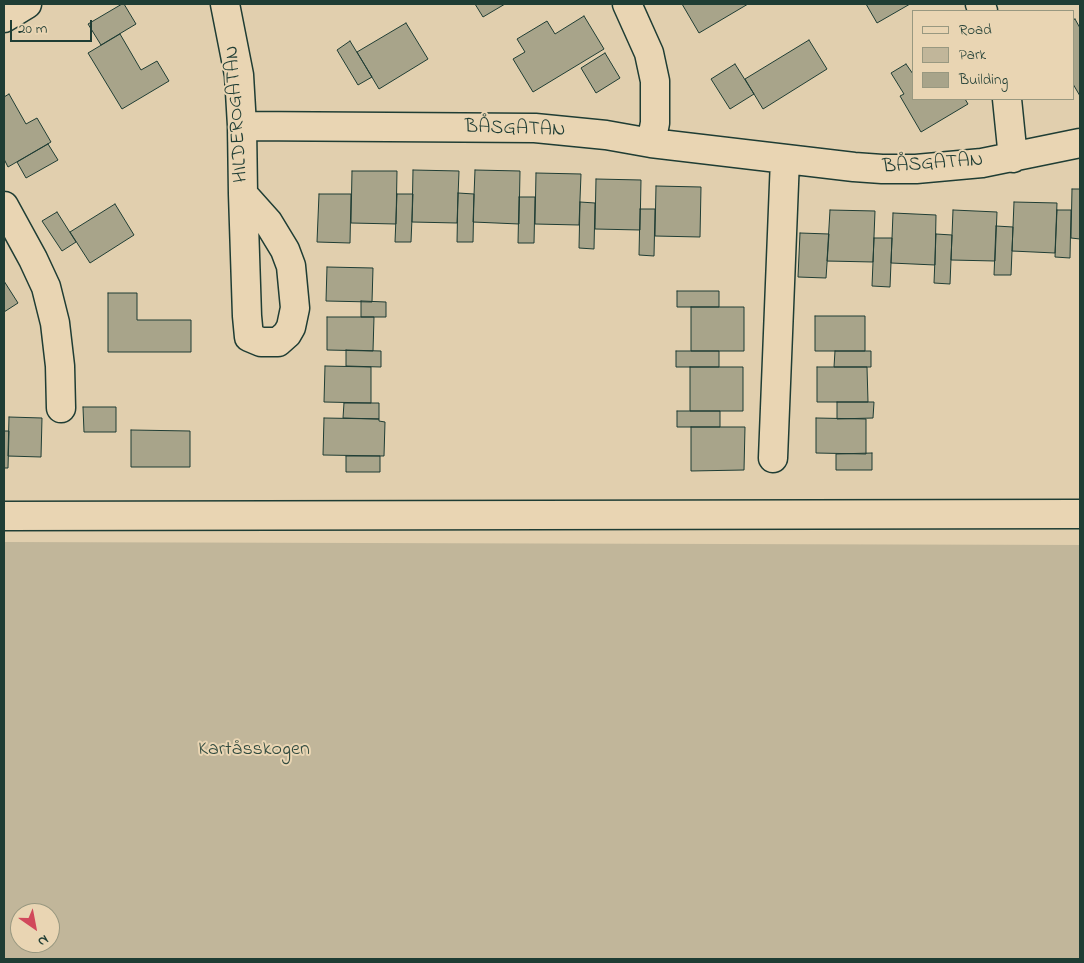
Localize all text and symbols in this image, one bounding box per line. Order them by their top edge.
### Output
scale bar [12,10,95,42]
legend [912,10,1074,100]
text: 20 m [18,18,47,40]
text: Road [959,19,992,41]
text: Park [959,44,986,66]
street label: HILDEROGATAN [221,45,255,183]
text: Building [959,69,1008,91]
street label: BÅSGATAN [464,116,566,144]
street label: BÅSGATAN [882,150,984,180]
park label: Kartåsskogen [198,739,310,763]
north arrow [10,903,60,953]
text: N [33,929,53,952]

